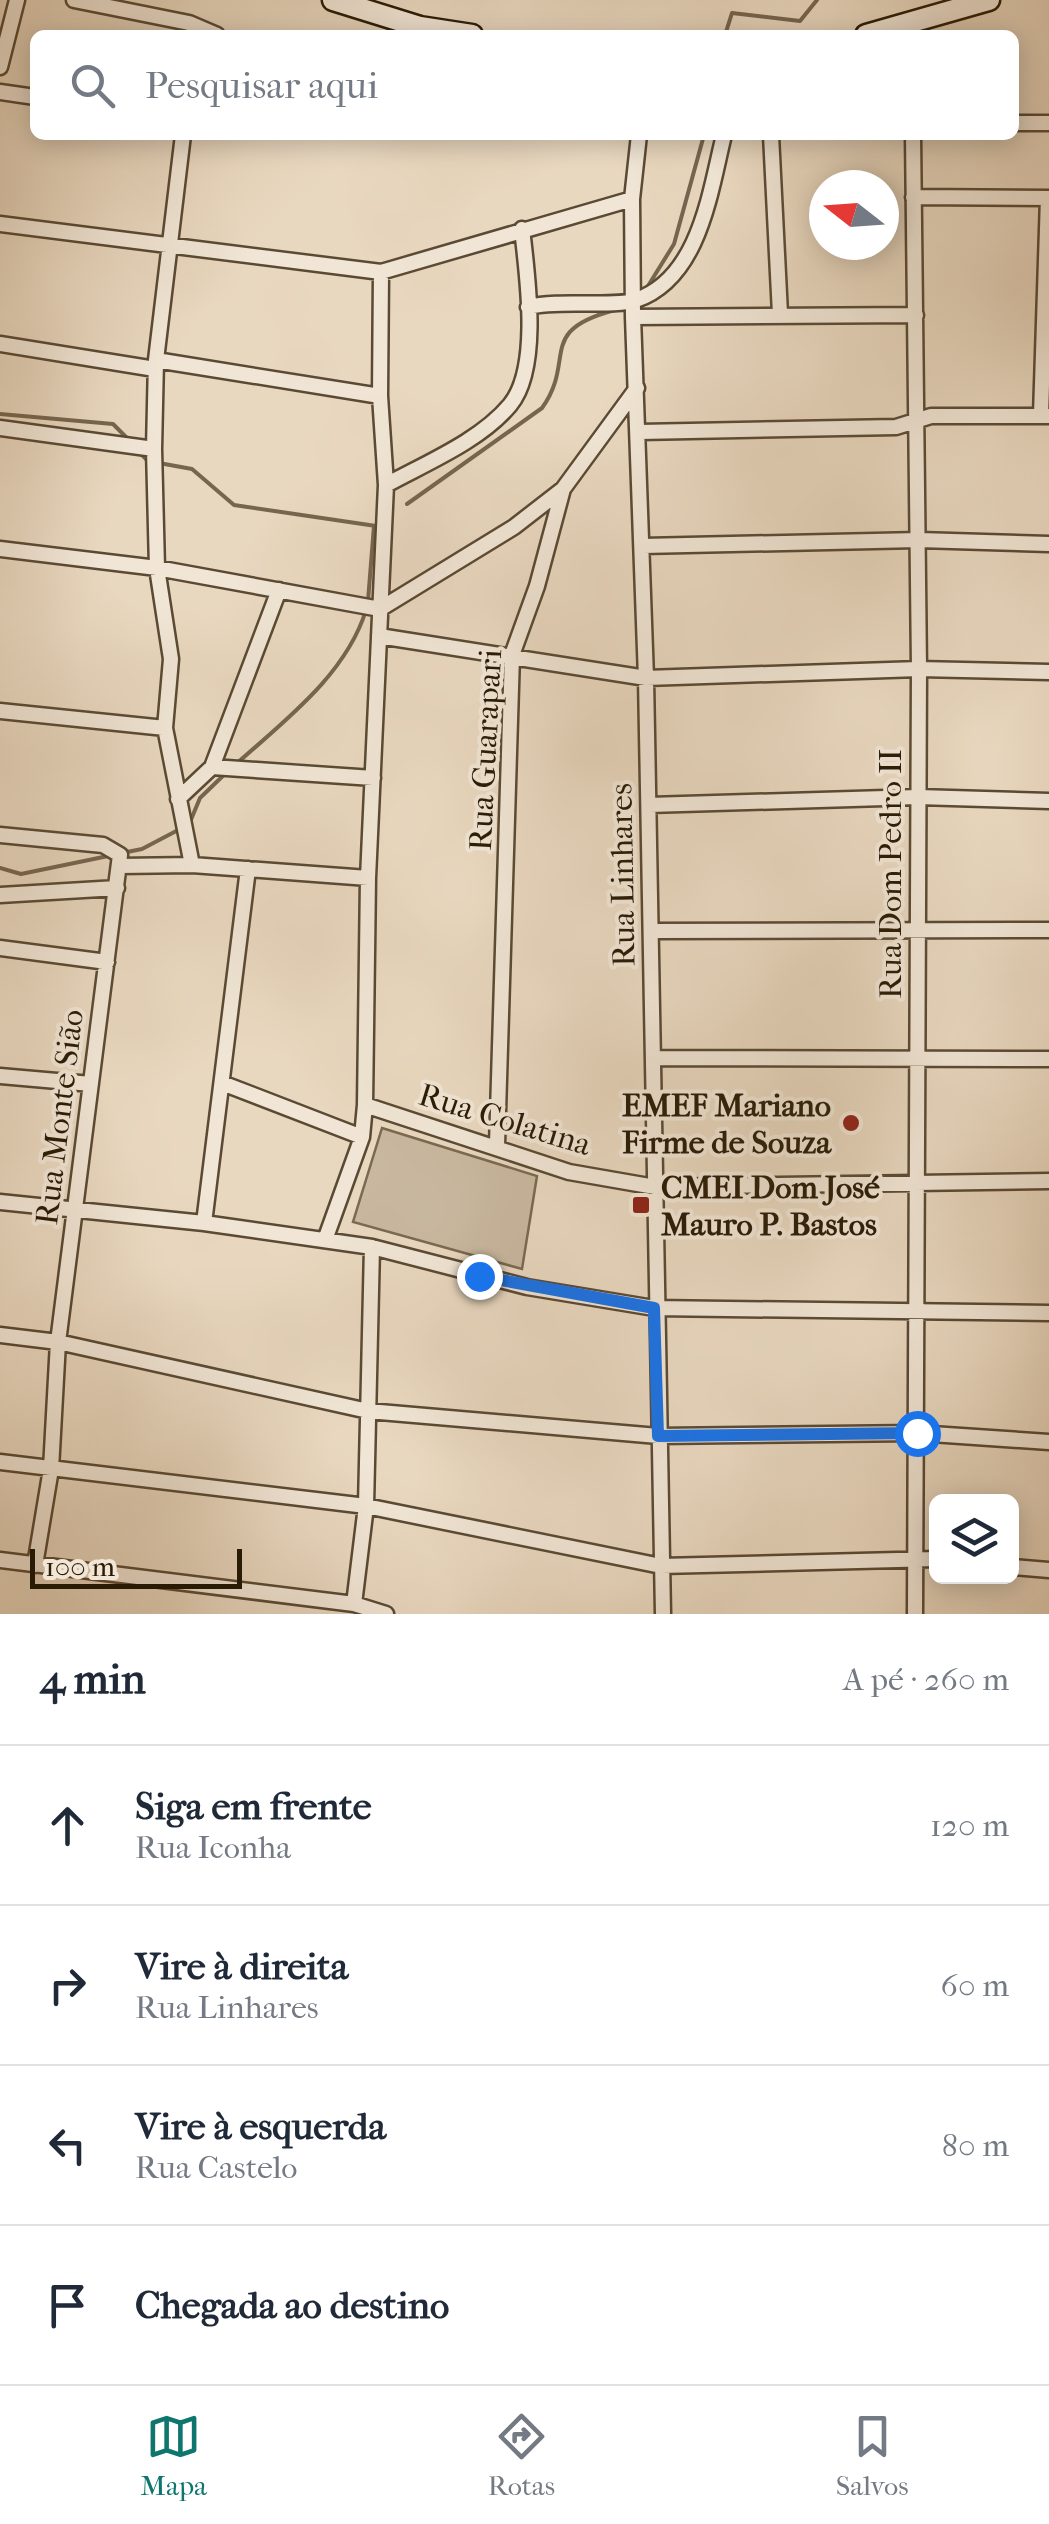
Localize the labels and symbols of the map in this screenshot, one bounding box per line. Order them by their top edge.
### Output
north arrow [809,170,899,260]
street label: Rua Guarapari [462,648,509,852]
street label: Rua Dom Pedro II [872,749,909,999]
street label: Rua Linhares [602,783,643,967]
street label: Rua Monte Sião [28,1007,91,1227]
street label: Rua Colatina [414,1076,596,1164]
place label: EMEF Mariano Firme de Souza [622,1087,832,1161]
marker: EMEF Mariano Firme de Souza [840,1112,862,1134]
place label: CMEI Dom José Mauro P. Bastos [661,1169,880,1243]
marker: CMEI Dom José Mauro P. Bastos [630,1194,652,1216]
route end [457,1254,503,1300]
route start [895,1411,941,1457]
scale bar [30,1544,242,1588]

